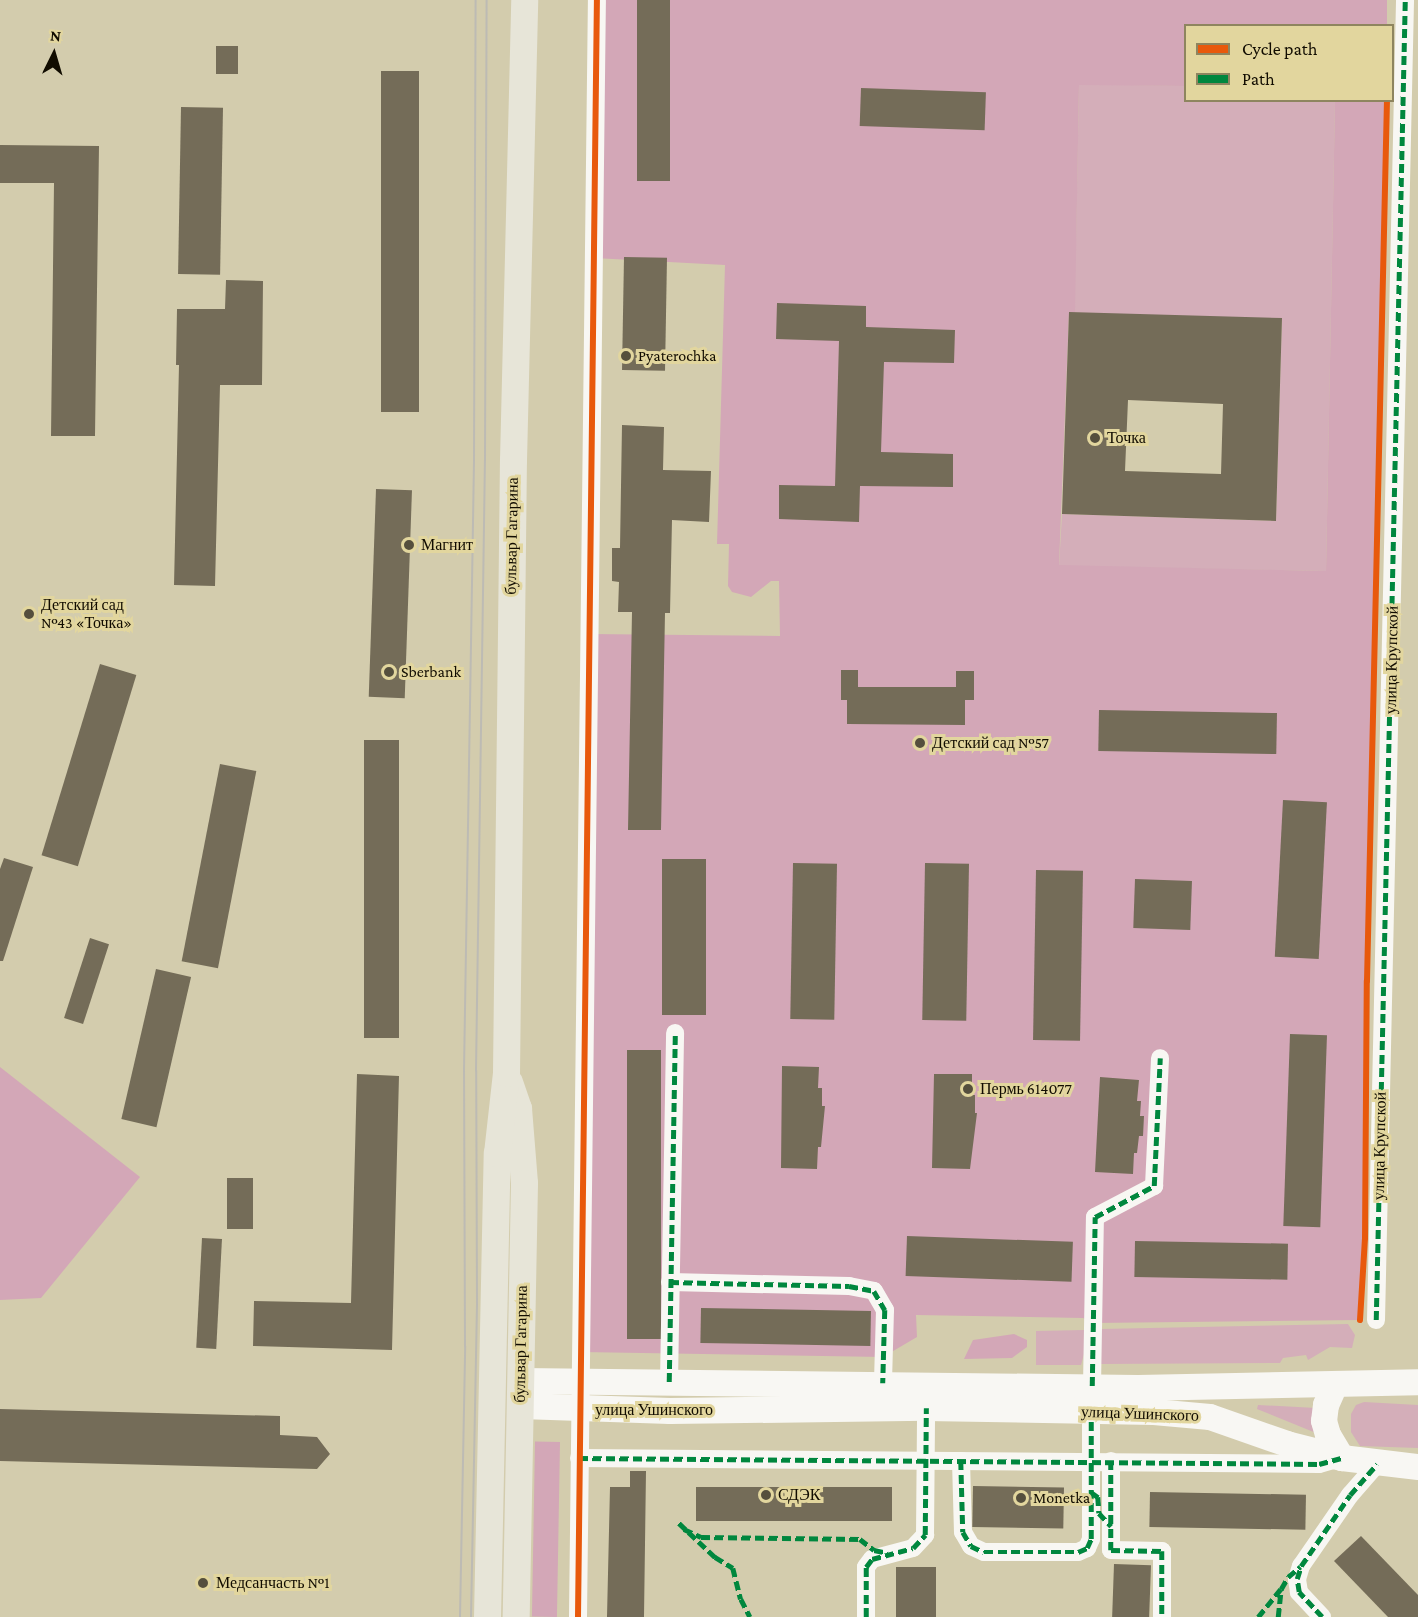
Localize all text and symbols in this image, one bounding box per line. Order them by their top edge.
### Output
north arrow [24,24,84,84]
legend [1184,24,1394,102]
text: N [49,27,62,45]
text: Cycle path [1242,39,1317,59]
text: Path [1242,69,1275,89]
place label: Pyaterochka [638,346,716,366]
marker: Pyaterochka [619,349,633,363]
place label: Точка [1107,428,1146,448]
marker: Точка [1088,431,1102,445]
street label: бульвар Гагарина [501,477,523,595]
place label: Магнит [421,535,473,555]
marker: Магнит [402,538,416,552]
place label: Детский сад №43 «Точка» [41,595,132,633]
street label: улица Крупской [1381,606,1403,714]
marker: Детский сад №43 «Точка» [22,607,36,621]
place label: Sberbank [401,662,461,682]
marker: Sberbank [382,665,396,679]
place label: Детский сад №57 [932,733,1049,753]
marker: Детский сад №57 [913,736,927,750]
place label: Пермь 614077 [980,1079,1072,1099]
marker: Пермь 614077 [961,1082,975,1096]
street label: улица Крупской [1369,1092,1391,1200]
street label: бульвар Гагарина [510,1285,532,1403]
street label: улица Ушинского [595,1400,713,1420]
street label: улица Ушинского [1081,1402,1199,1426]
place label: СДЭК [778,1485,820,1505]
marker: СДЭК [759,1488,773,1502]
place label: Monetka [1033,1488,1090,1508]
marker: Monetka [1014,1491,1028,1505]
place label: Медсанчасть №1 [216,1573,330,1593]
marker: Медсанчасть №1 [194,1574,212,1592]

